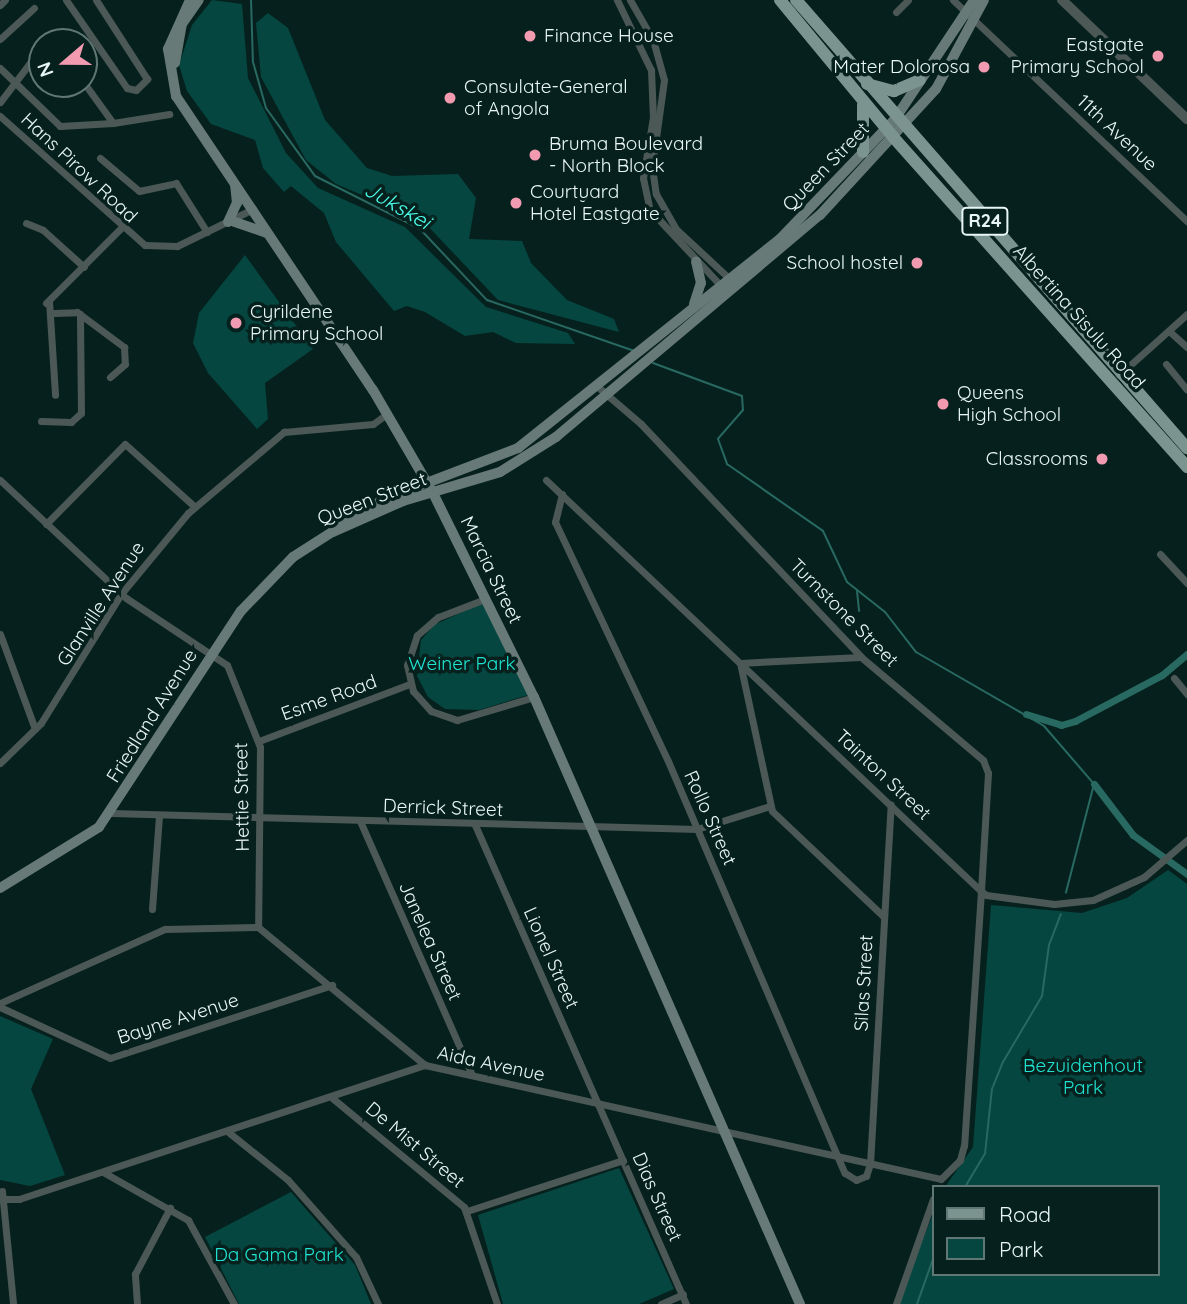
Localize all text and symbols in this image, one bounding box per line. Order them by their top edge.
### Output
place label: Finance House [544,25,674,47]
north arrow [28,28,98,98]
marker: Finance House [522,28,538,44]
place label: Eastgate Primary School [1011,34,1144,78]
marker: Eastgate Primary School [1150,48,1166,64]
place label: Mater Dolorosa [833,56,970,78]
text: N [31,59,59,80]
marker: Mater Dolorosa [976,59,992,75]
place label: Consulate-General of Angola [464,76,628,120]
marker: Consulate-General of Angola [442,90,458,106]
street label: 11th Avenue [1072,90,1162,176]
street label: Hans Pirow Road [16,108,142,228]
street label: Queen Street [778,118,874,216]
place label: Bruma Boulevard - North Block [549,133,703,177]
marker: Bruma Boulevard - North Block [527,147,543,163]
water label: Jukskei [360,176,436,234]
place label: Courtyard Hotel Eastgate [530,181,660,225]
marker: Courtyard Hotel Eastgate [508,195,524,211]
road number: R24 [960,206,1010,236]
street label: Albertina Sisulu Road [1008,240,1150,394]
place label: School hostel [787,252,903,274]
marker: School hostel [909,255,925,271]
place label: Cyrildene Primary School [250,301,383,345]
marker: Cyrildene Primary School [228,315,244,331]
place label: Queens High School [957,382,1061,426]
marker: Queens High School [935,396,951,412]
place label: Classrooms [986,448,1088,470]
marker: Classrooms [1094,451,1110,467]
street label: Queen Street [314,468,430,530]
street label: Marcia Street [455,513,527,627]
street label: Glanville Avenue [52,538,150,670]
street label: Turnstone Street [785,554,903,672]
street label: Friedland Avenue [102,645,202,787]
park label: Weiner Park [408,653,516,675]
street label: Esme Road [278,670,380,726]
street label: Tainton Street [831,725,935,825]
street label: Hettie Street [230,742,254,852]
street label: Rollo Street [679,767,741,869]
street label: Derrick Street [382,795,504,821]
street label: Janelea Street [394,878,466,1004]
street label: Lionel Street [518,904,584,1012]
street label: Silas Street [850,934,878,1032]
street label: Bayne Avenue [114,989,242,1049]
street label: Aida Avenue [435,1041,547,1087]
park label: Bezuidenhout Park [1023,1055,1143,1099]
street label: De Mist Street [361,1097,469,1193]
street label: Dias Street [627,1149,687,1245]
legend [932,1185,1159,1276]
text: Road [999,1201,1051,1227]
text: Park [999,1236,1043,1262]
park label: Da Gama Park [214,1244,344,1266]

